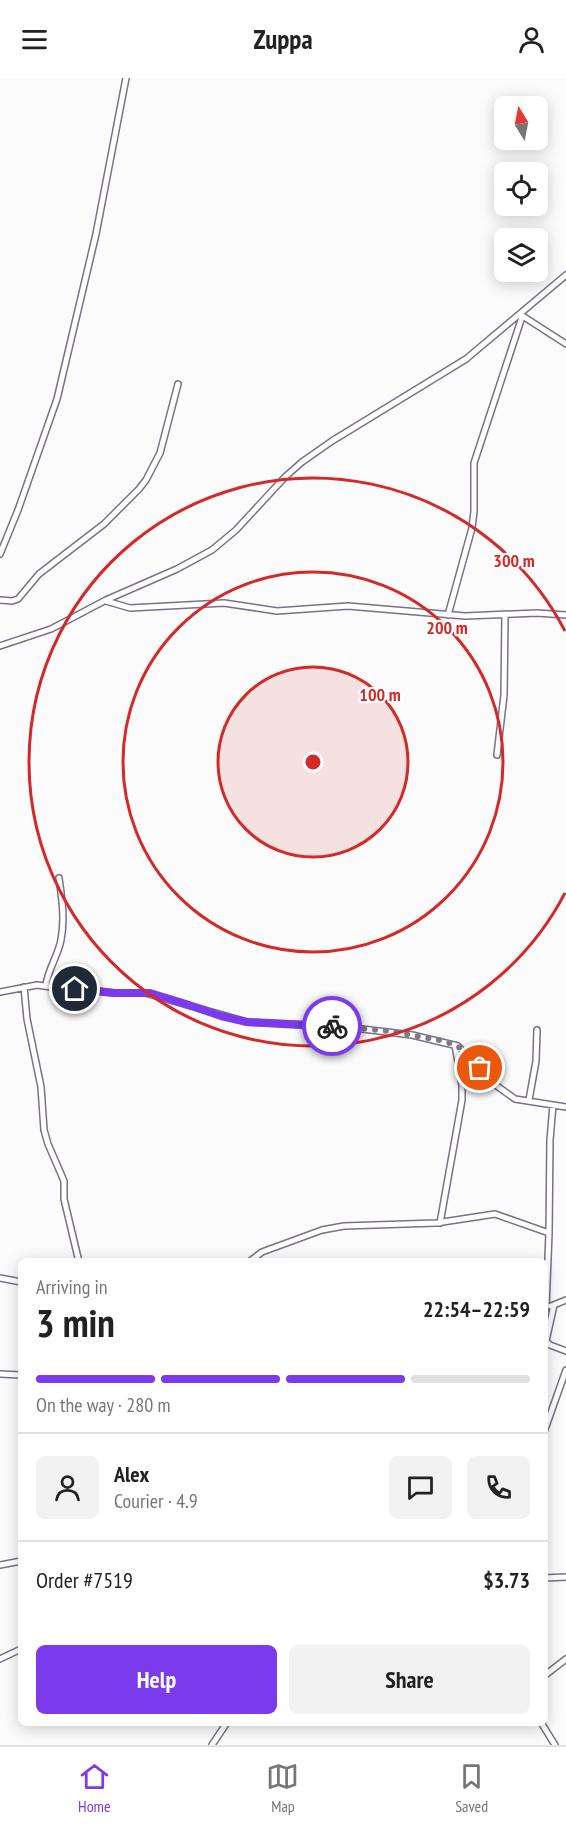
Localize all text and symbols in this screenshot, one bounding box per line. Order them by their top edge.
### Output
text: Zuppa [253,22,313,56]
icon: menu [18,23,51,56]
icon: person [515,23,548,56]
north arrow [494,96,548,150]
map controls [494,96,548,282]
button: locate [494,162,548,216]
button: layers [494,228,548,282]
text: 300 m [493,549,535,572]
text: 200 m [426,616,468,639]
text: 100 m [359,683,401,706]
centre of rings [303,752,323,772]
pin [49,963,100,1014]
icon: home [58,972,91,1005]
courier [302,996,362,1056]
icon: bike [316,1010,349,1043]
pin [454,1042,505,1093]
icon: bag [463,1051,496,1084]
text: Arriving in [36,1274,108,1300]
text: 22:54–22:59 [423,1295,530,1323]
text: 3 min [36,1297,115,1348]
text: On the way · 280 m [36,1392,171,1418]
button: person [36,1456,99,1519]
button: chat [389,1456,452,1519]
button: phone [467,1456,530,1519]
text: Alex [114,1460,149,1488]
text: Courier · 4.9 [114,1488,198,1514]
text: Order #7519 [36,1566,133,1594]
text: $3.73 [483,1566,530,1594]
button: Help [36,1645,277,1714]
button: Share [289,1645,530,1714]
tab: Home [78,1760,111,1816]
tab: Map [266,1760,299,1816]
tab: Saved [455,1760,488,1816]

